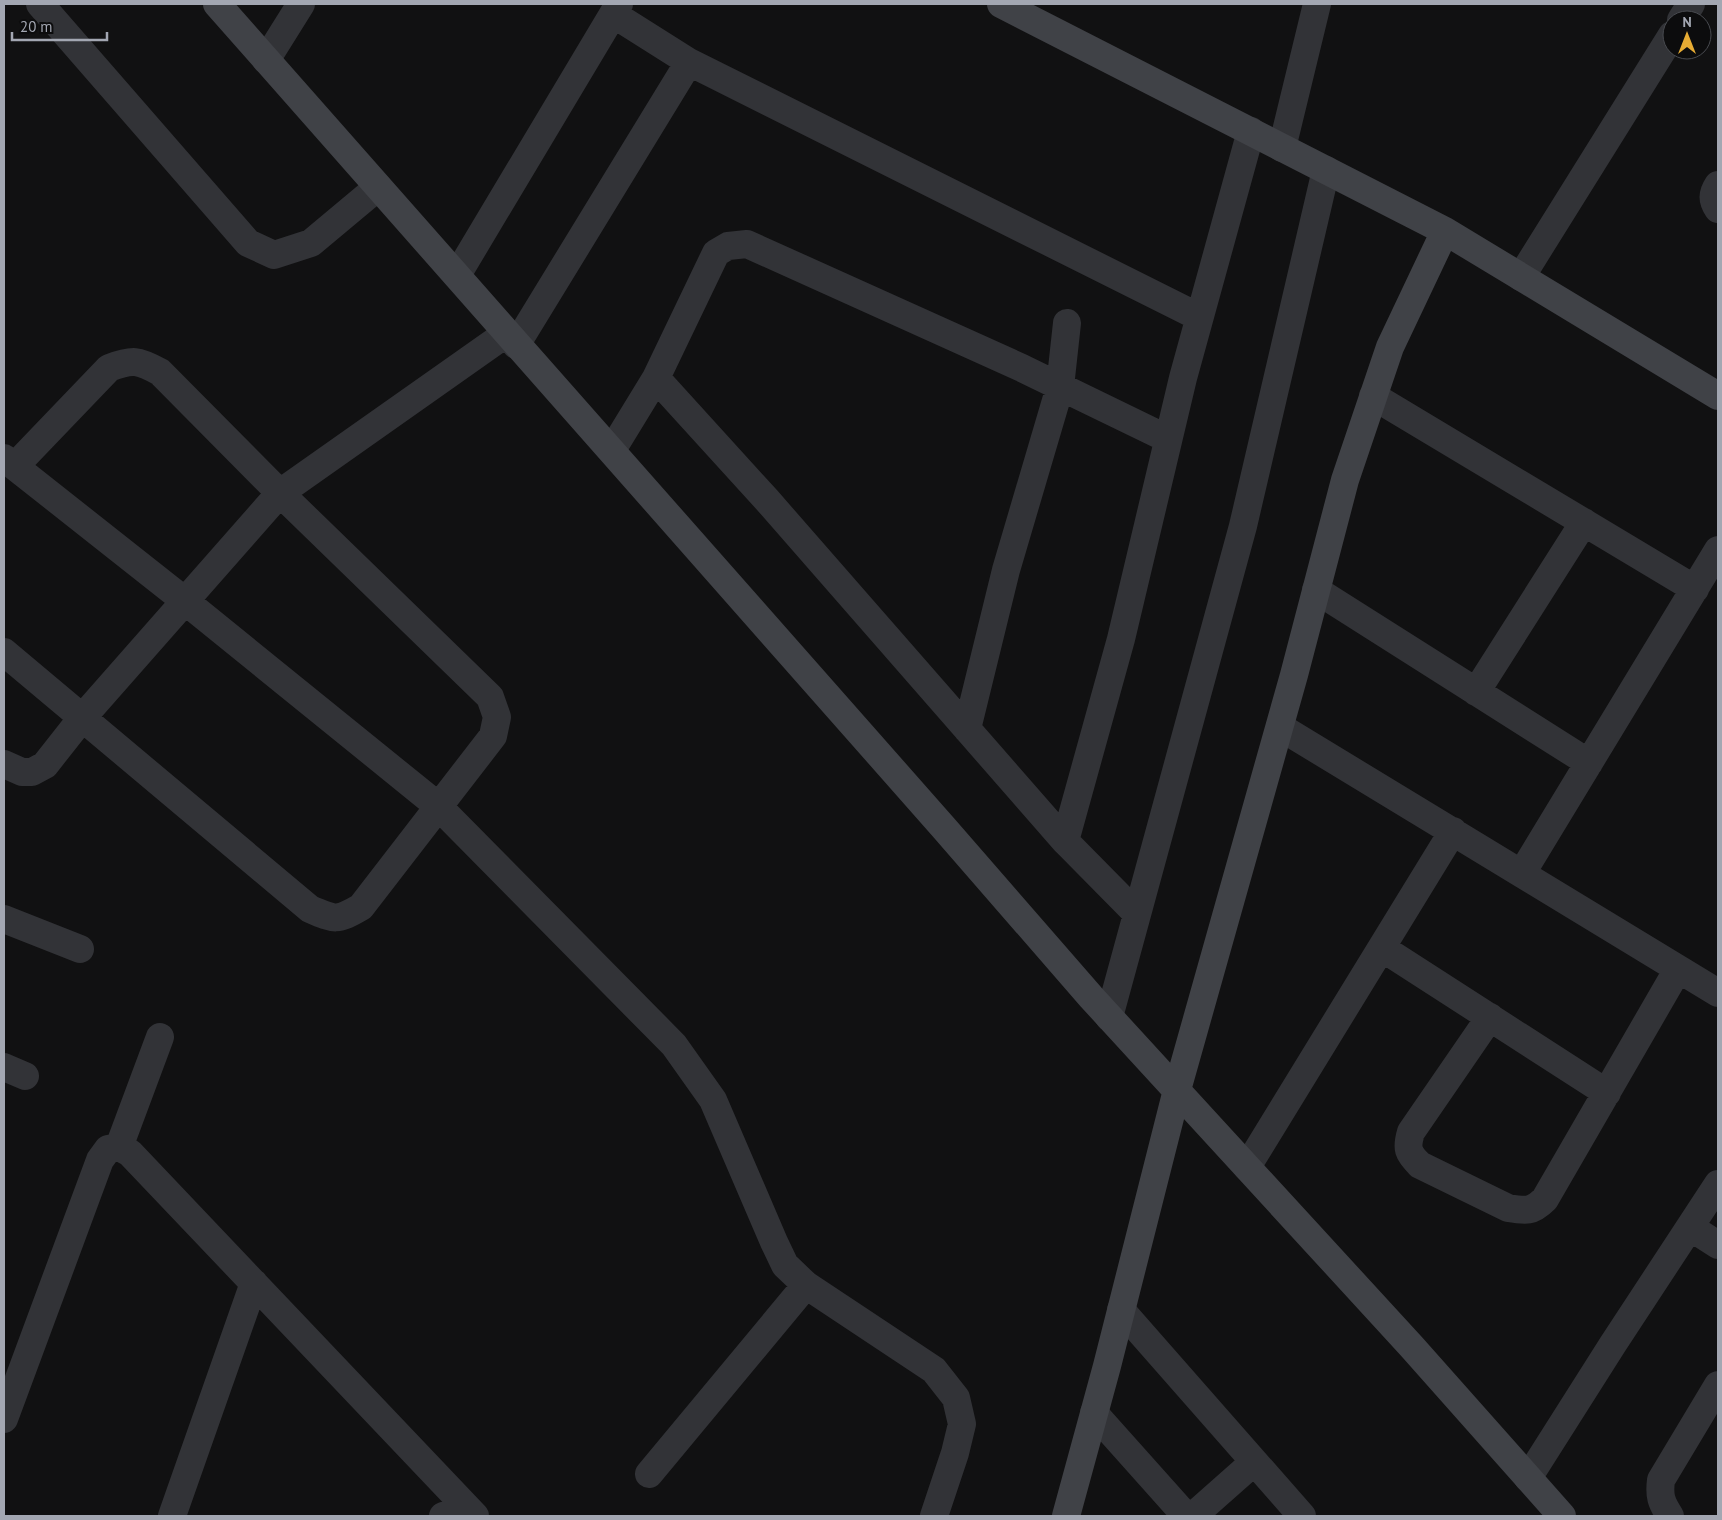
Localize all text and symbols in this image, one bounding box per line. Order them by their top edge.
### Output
scale bar [12,10,108,42]
north arrow [1662,10,1712,60]
text: N [1682,13,1692,31]
text: 20 m [20,17,53,36]

